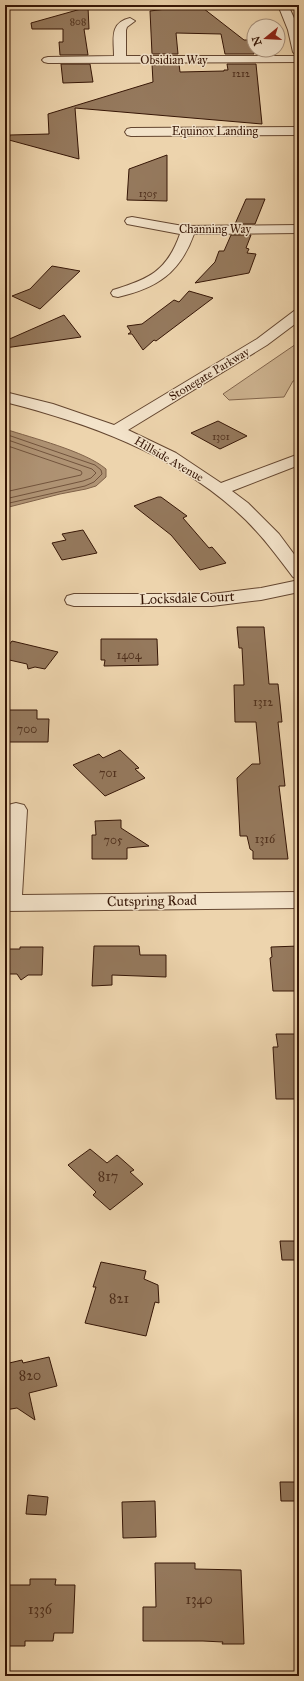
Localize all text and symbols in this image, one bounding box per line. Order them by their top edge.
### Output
house number: 808 [70,16,86,28]
north arrow [246,18,286,58]
text: N [249,34,265,47]
street label: Obsidian Way [140,53,208,67]
house number: 1212 [232,68,250,80]
street label: Equinox Landing [172,124,259,139]
house number: 1305 [139,188,158,200]
street label: Channing Way [179,222,251,237]
street label: Stonegate Parkway [166,344,253,404]
house number: 1301 [212,431,230,443]
street label: Hillside Avenue [132,434,206,484]
street label: Locksdale Court [139,588,235,608]
house number: 1404 [116,648,142,662]
house number: 1312 [253,695,273,709]
house number: 700 [17,722,37,736]
house number: 701 [99,766,117,780]
house number: 1316 [255,832,276,846]
house number: 705 [104,833,123,847]
street label: Cutspring Road [107,892,197,910]
house number: 817 [98,1168,118,1185]
house number: 821 [109,1290,129,1307]
house number: 820 [19,1367,41,1384]
house number: 1340 [185,1591,213,1608]
house number: 1336 [28,1601,53,1618]

